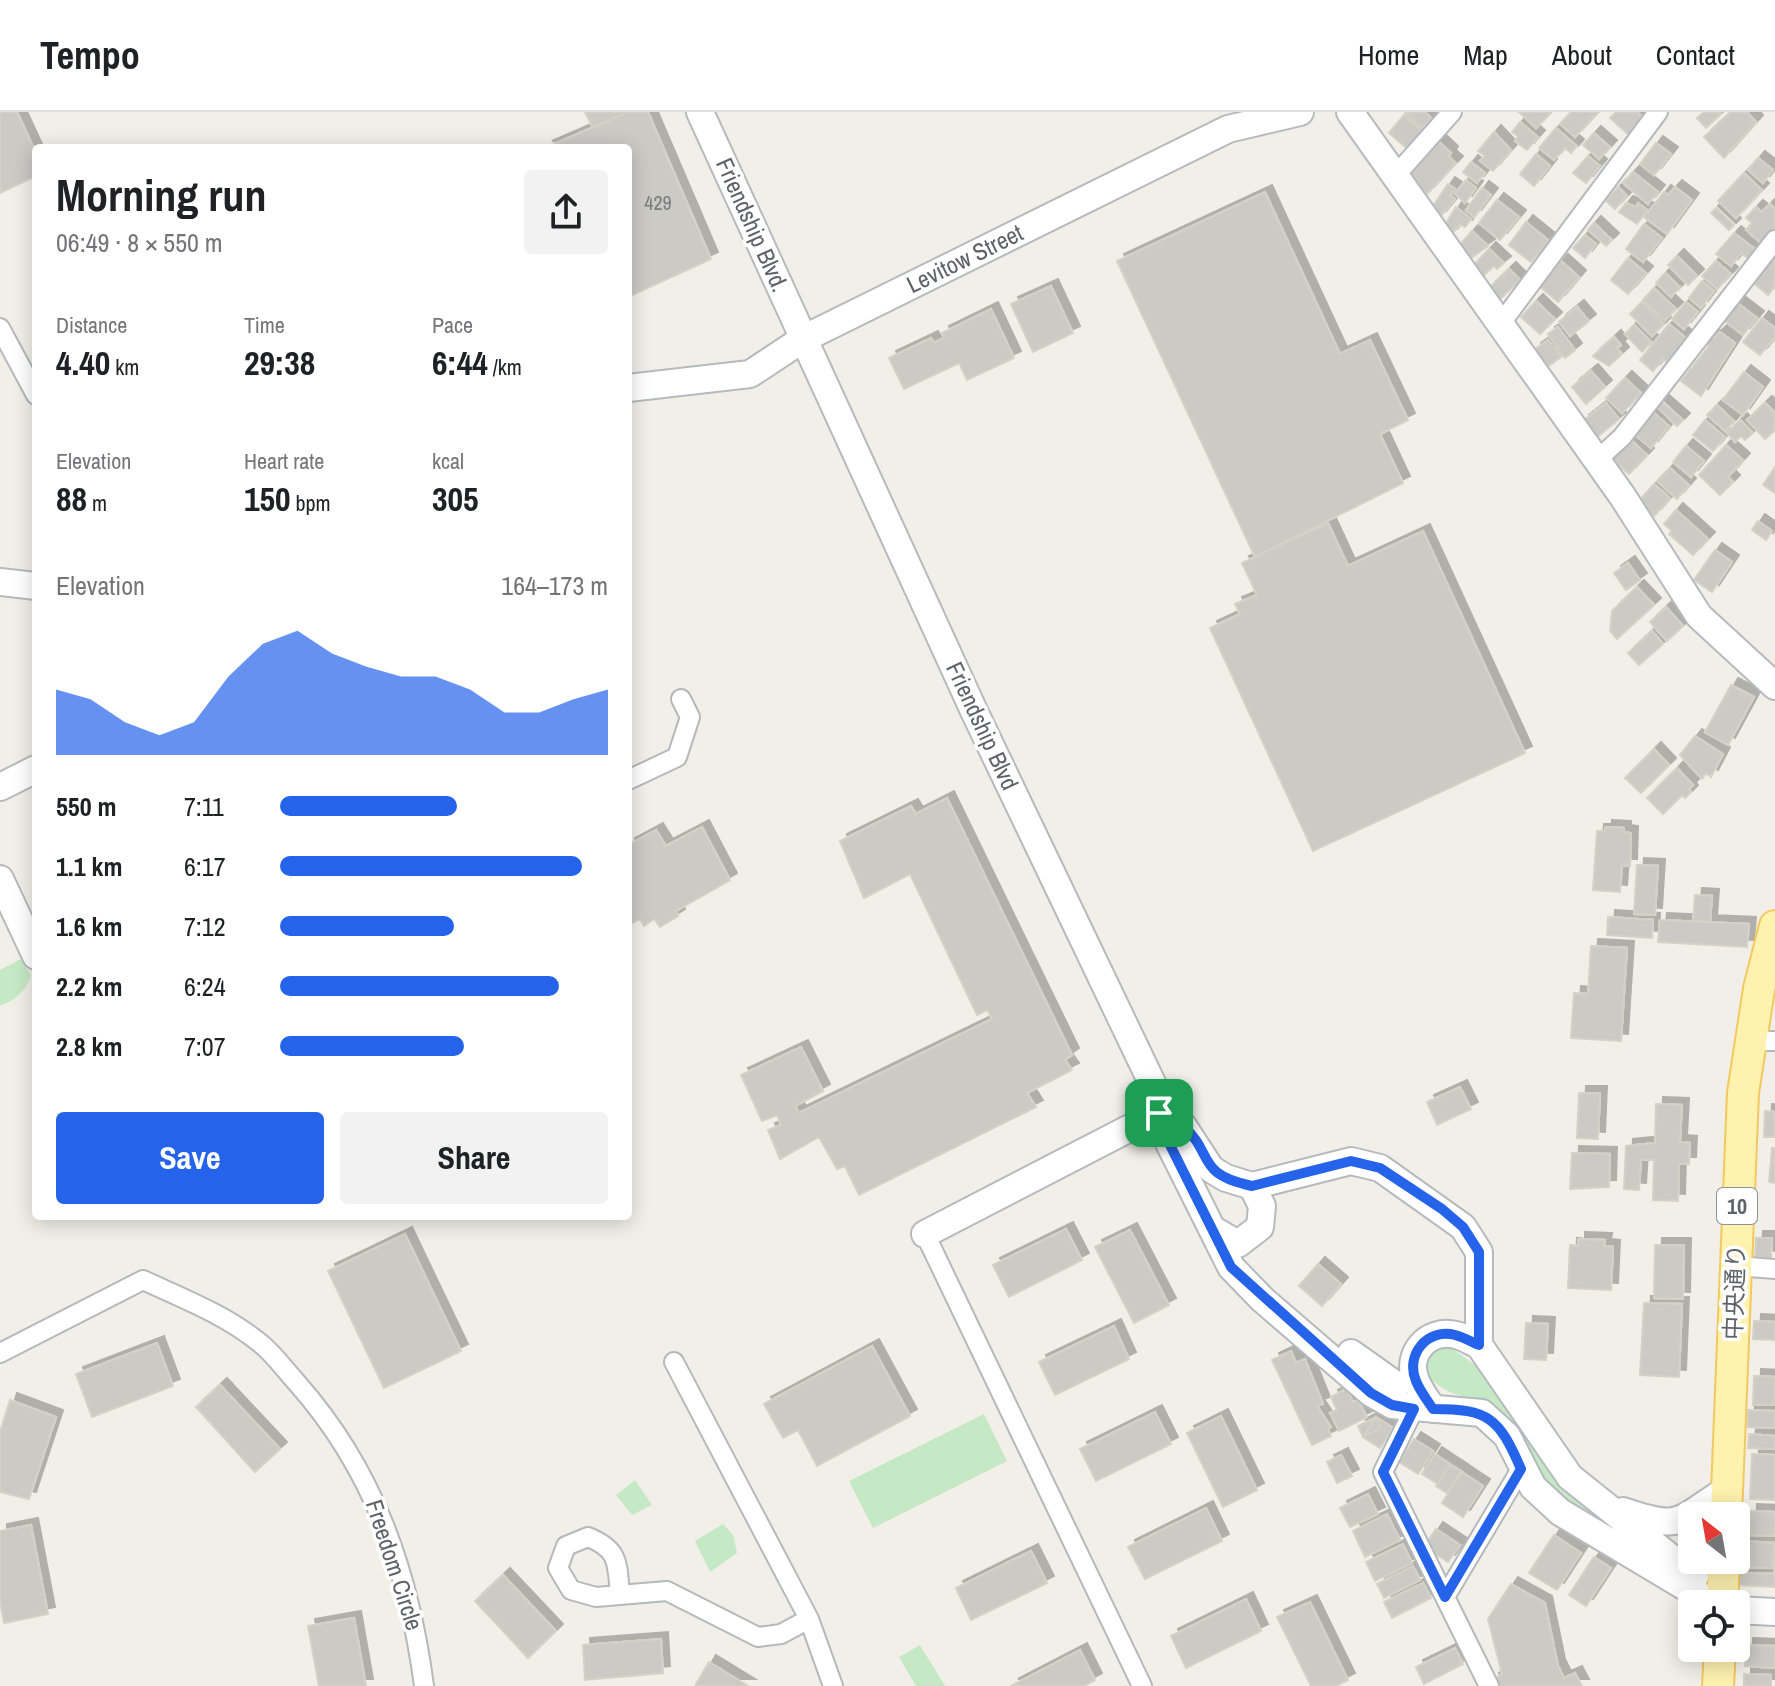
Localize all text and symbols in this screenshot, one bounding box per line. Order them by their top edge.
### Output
text: Tempo [40,30,140,81]
text: Home [1358,36,1419,74]
text: Map [1463,36,1508,74]
text: About [1552,36,1612,74]
text: Contact [1656,36,1735,74]
street label: Friendship Blvd. [709,153,797,297]
text: Morning run [56,165,266,225]
button: share [524,170,608,254]
house number: 429 [644,189,672,216]
street label: Levitow Street [901,216,1029,300]
text: 06:49 · 8 × 550 m [56,225,223,260]
text: Distance [56,310,127,340]
text: Time [244,310,285,340]
text: Pace [432,310,473,340]
text: 4.40 [56,340,110,386]
text: 29:38 [244,340,315,386]
text: 6:44 [432,340,488,386]
text: km [110,352,139,382]
text: /km [488,352,522,382]
text: Elevation [56,446,131,476]
text: Heart rate [244,446,324,476]
text: kcal [432,446,464,476]
text: 88 [56,476,87,522]
text: 150 [244,476,291,522]
text: 305 [432,476,479,522]
text: m [87,488,107,518]
text: bpm [291,488,331,518]
text: Elevation [56,568,145,603]
text: 164–173 m [501,568,608,603]
street label: Friendship Blvd [939,656,1027,795]
text: 550 m [56,789,116,824]
text: 7:11 [184,789,224,824]
text: 1.1 km [56,849,122,884]
text: 6:17 [184,849,226,884]
text: 1.6 km [56,909,122,944]
text: 7:12 [184,909,226,944]
text: 2.2 km [56,969,122,1004]
text: 6:24 [184,969,226,1004]
text: 2.8 km [56,1029,122,1064]
text: 7:07 [184,1029,226,1064]
pin [1125,1079,1193,1147]
icon: arrive [1137,1091,1181,1135]
button: Save [56,1112,324,1204]
button: Share [340,1112,608,1204]
road number: 10 [1717,1188,1757,1224]
street label: 中央通り [1716,1243,1752,1340]
street label: Freedom Circle [359,1495,431,1634]
north arrow [1678,1502,1750,1574]
map controls [1678,1502,1750,1662]
button: locate [1678,1590,1750,1662]

